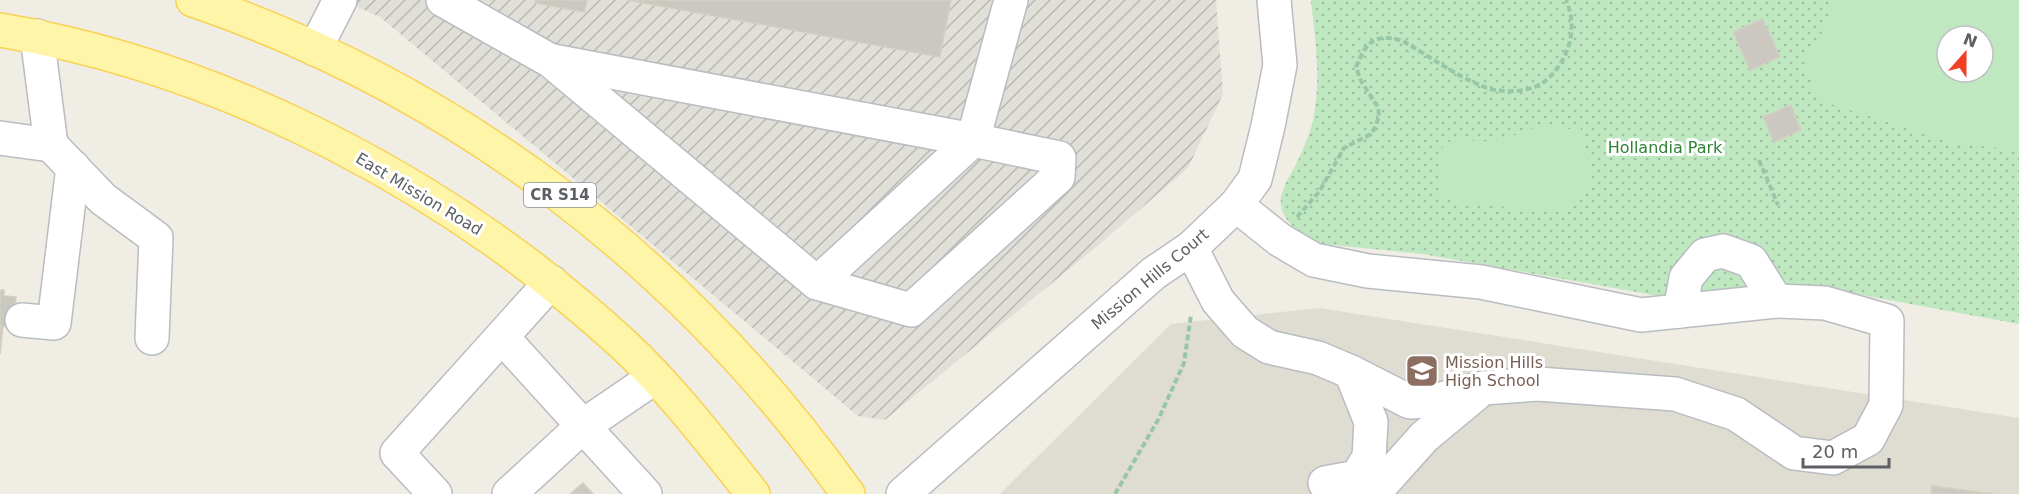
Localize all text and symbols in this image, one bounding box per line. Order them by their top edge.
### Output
north arrow [1935,24,1995,84]
text: N [1961,29,1980,52]
park label: Hollandia Park [1608,138,1723,157]
street label: East Mission Road [352,149,486,239]
road number: CR S14 [524,183,596,207]
street label: Mission Hills Court [1088,224,1212,334]
school or university icon: Mission Hills High School [1404,353,1440,389]
place label: Mission Hills High School [1445,353,1543,390]
scale bar [1803,431,1888,469]
text: 20 m [1812,441,1858,462]

